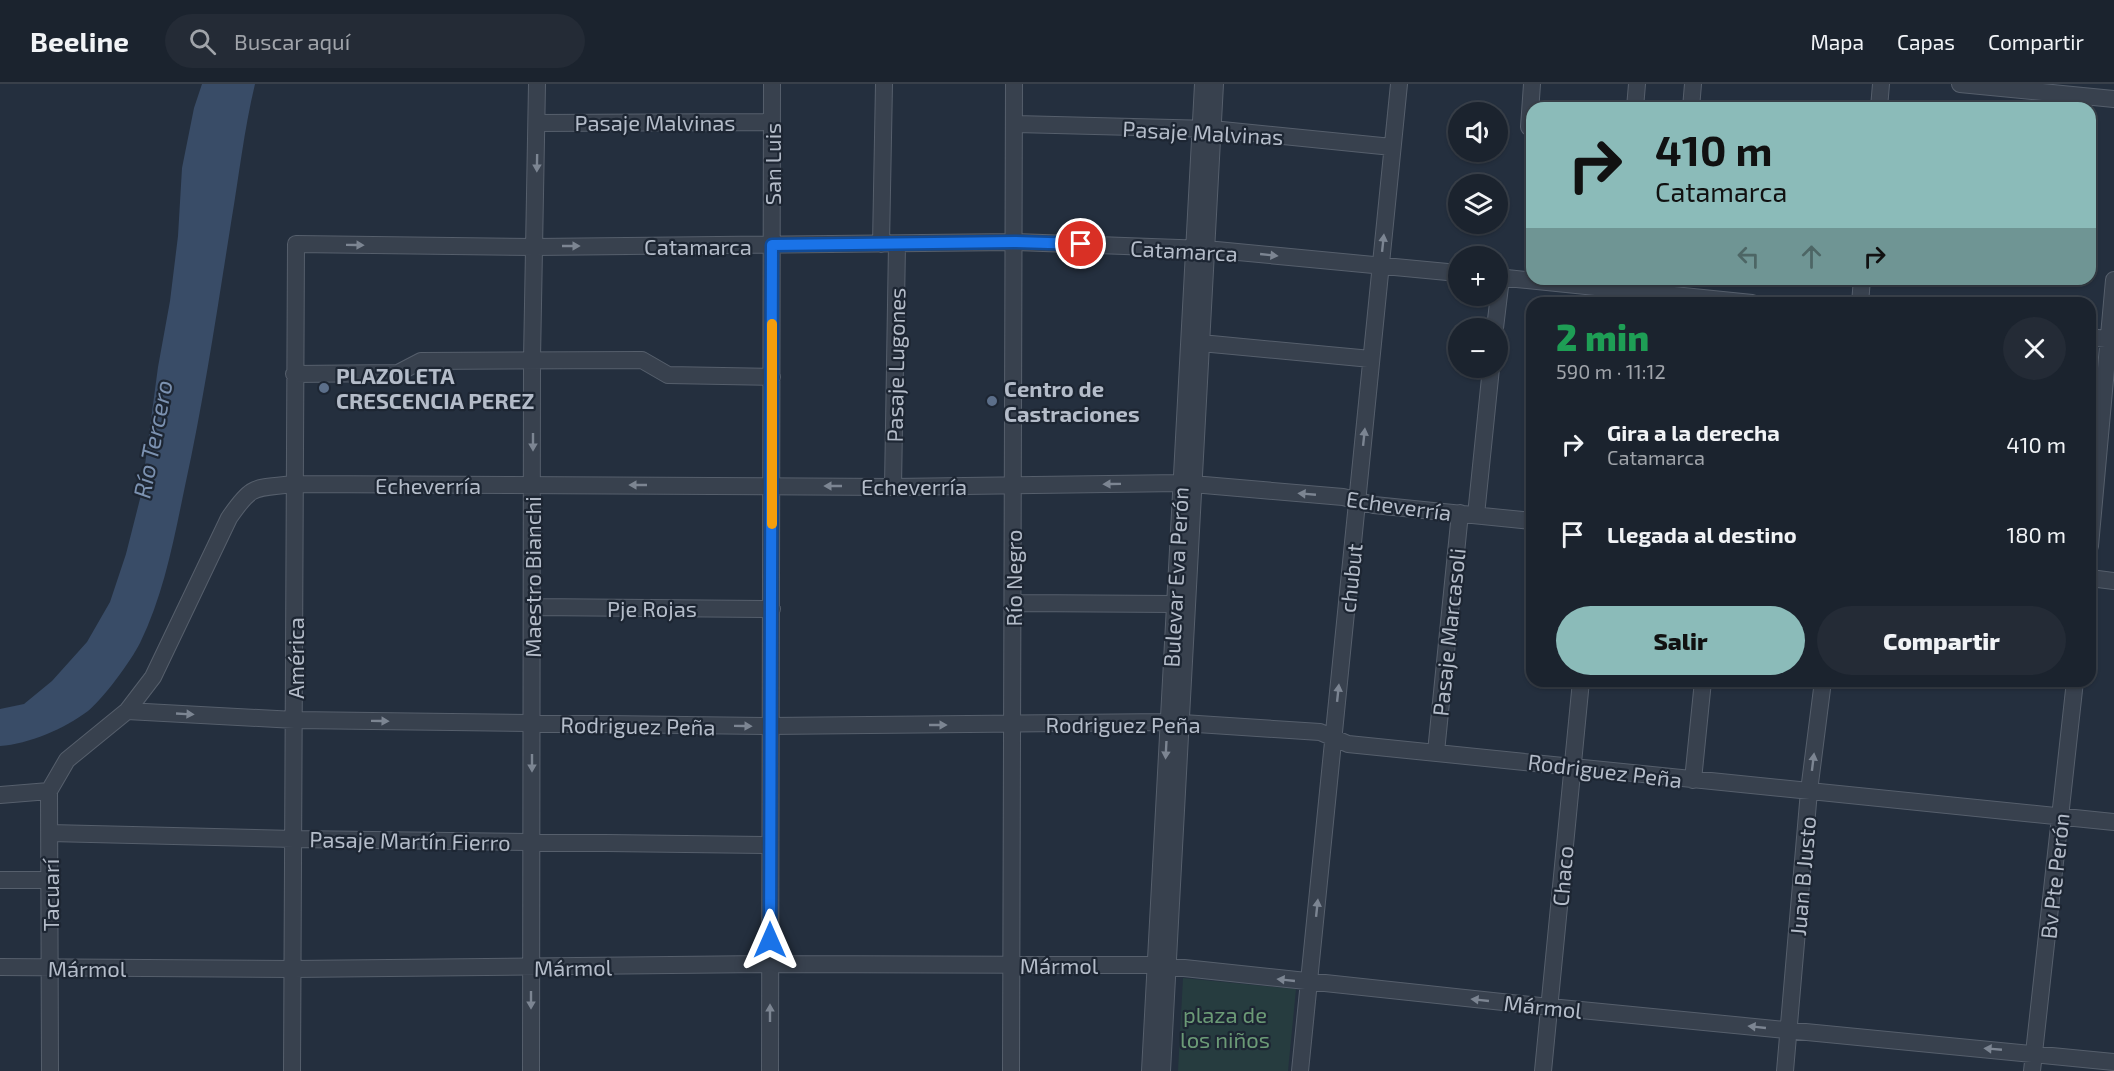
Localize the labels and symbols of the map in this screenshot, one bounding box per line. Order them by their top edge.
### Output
street label: Pasaje Malvinas [574,109,736,136]
street label: Pasaje Malvinas [1122,115,1284,150]
street label: San Luis [759,123,785,205]
one-way arrow [532,154,541,173]
pin [1055,218,1106,269]
street label: Catamarca [644,233,752,259]
one-way arrow [1378,233,1388,252]
street label: Catamarca [1129,234,1239,266]
one-way arrow [345,240,364,250]
one-way arrow [561,241,580,251]
one-way arrow [1260,250,1279,260]
street label: Pasaje Lugones [881,287,910,443]
place label: PLAZOLETA CRESCENCIA PEREZ [336,362,535,413]
place label: Centro de Castraciones [1004,375,1140,426]
water label: Río Tercero [126,377,178,501]
marker: PLAZOLETA CRESCENCIA PEREZ [317,381,331,395]
marker: Centro de Castraciones [985,394,999,408]
one-way arrow [1359,427,1369,446]
one-way arrow [528,433,538,452]
street label: Echeverría [375,472,481,498]
street label: Echeverría [861,473,967,499]
one-way arrow [1103,479,1122,489]
one-way arrow [629,480,648,490]
one-way arrow [824,482,843,491]
street label: Echeverría [1345,485,1453,525]
street label: Bulevar Eva Perón [1157,486,1193,668]
one-way arrow [1297,489,1316,499]
street label: Maestro Bianchi [519,496,545,658]
street label: Río Negro [1000,529,1026,627]
street label: chubut [1333,542,1367,614]
street label: Pasaje Marcasoli [1426,547,1471,717]
street label: Pje Rojas [607,595,697,622]
street label: América [282,617,308,699]
one-way arrow [1333,684,1343,703]
one-way arrow [176,709,195,718]
street label: Rodriguez Peña [560,711,716,739]
street label: Rodriguez Peña [1045,711,1201,737]
one-way arrow [370,716,389,726]
one-way arrow [928,720,947,730]
one-way arrow [733,721,752,731]
one-way arrow [1161,741,1170,760]
street label: Rodriguez Peña [1526,748,1684,792]
one-way arrow [1808,752,1817,771]
one-way arrow [527,754,537,773]
street label: Bv Pte Perón [2034,812,2074,940]
street label: Juan B Justo [1784,815,1820,937]
street label: Pasaje Martín Fierro [309,825,511,856]
street label: Chaco [1546,845,1578,907]
street label: Tacuarí [37,857,63,931]
one-way arrow [1312,899,1322,918]
position arrow [738,908,802,972]
street label: Mármol [1020,952,1099,978]
street label: Mármol [534,953,613,981]
street label: Mármol [48,955,127,981]
one-way arrow [1276,975,1295,985]
street label: Mármol [1503,989,1584,1023]
one-way arrow [526,991,536,1010]
one-way arrow [1470,995,1489,1005]
park label: plaza de los niños [1180,1001,1270,1052]
one-way arrow [765,1003,775,1022]
one-way arrow [1748,1022,1767,1032]
one-way arrow [1984,1044,2003,1054]

